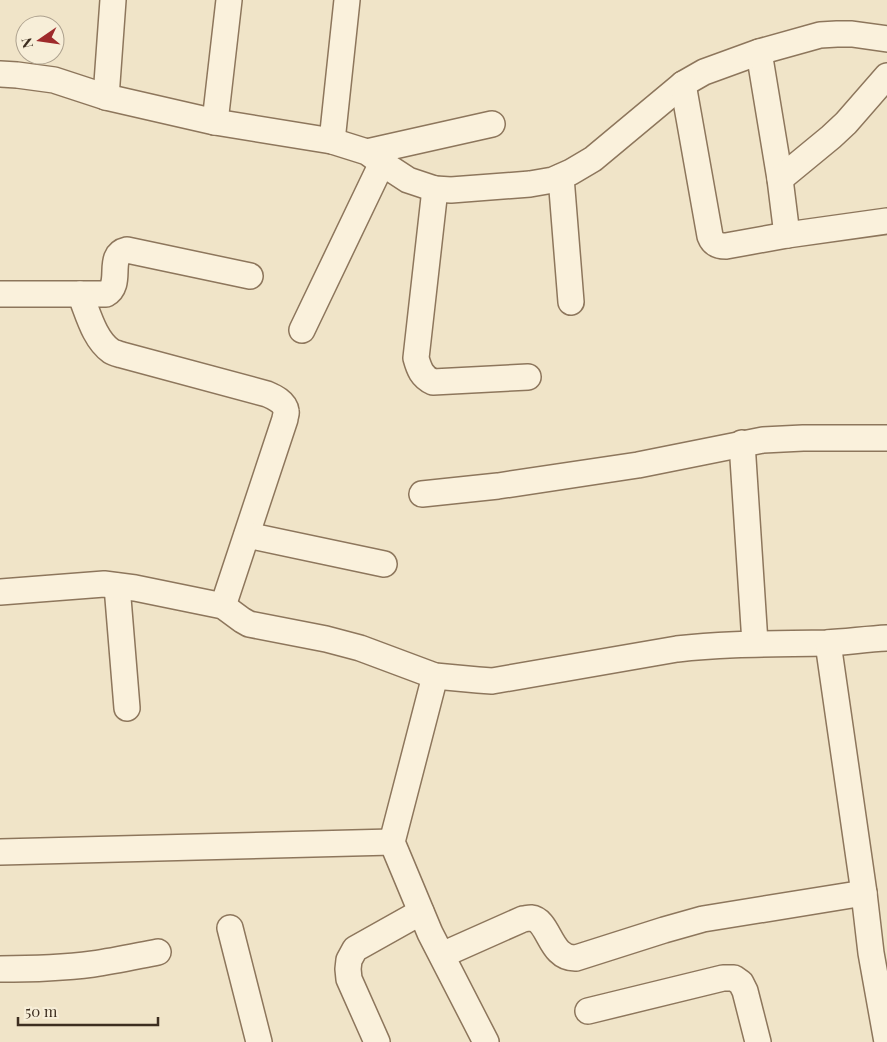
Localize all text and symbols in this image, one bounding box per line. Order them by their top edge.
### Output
north arrow [15,15,65,65]
text: N [16,36,37,50]
scale bar [18,994,158,1026]
text: 50 m [25,1001,58,1021]

